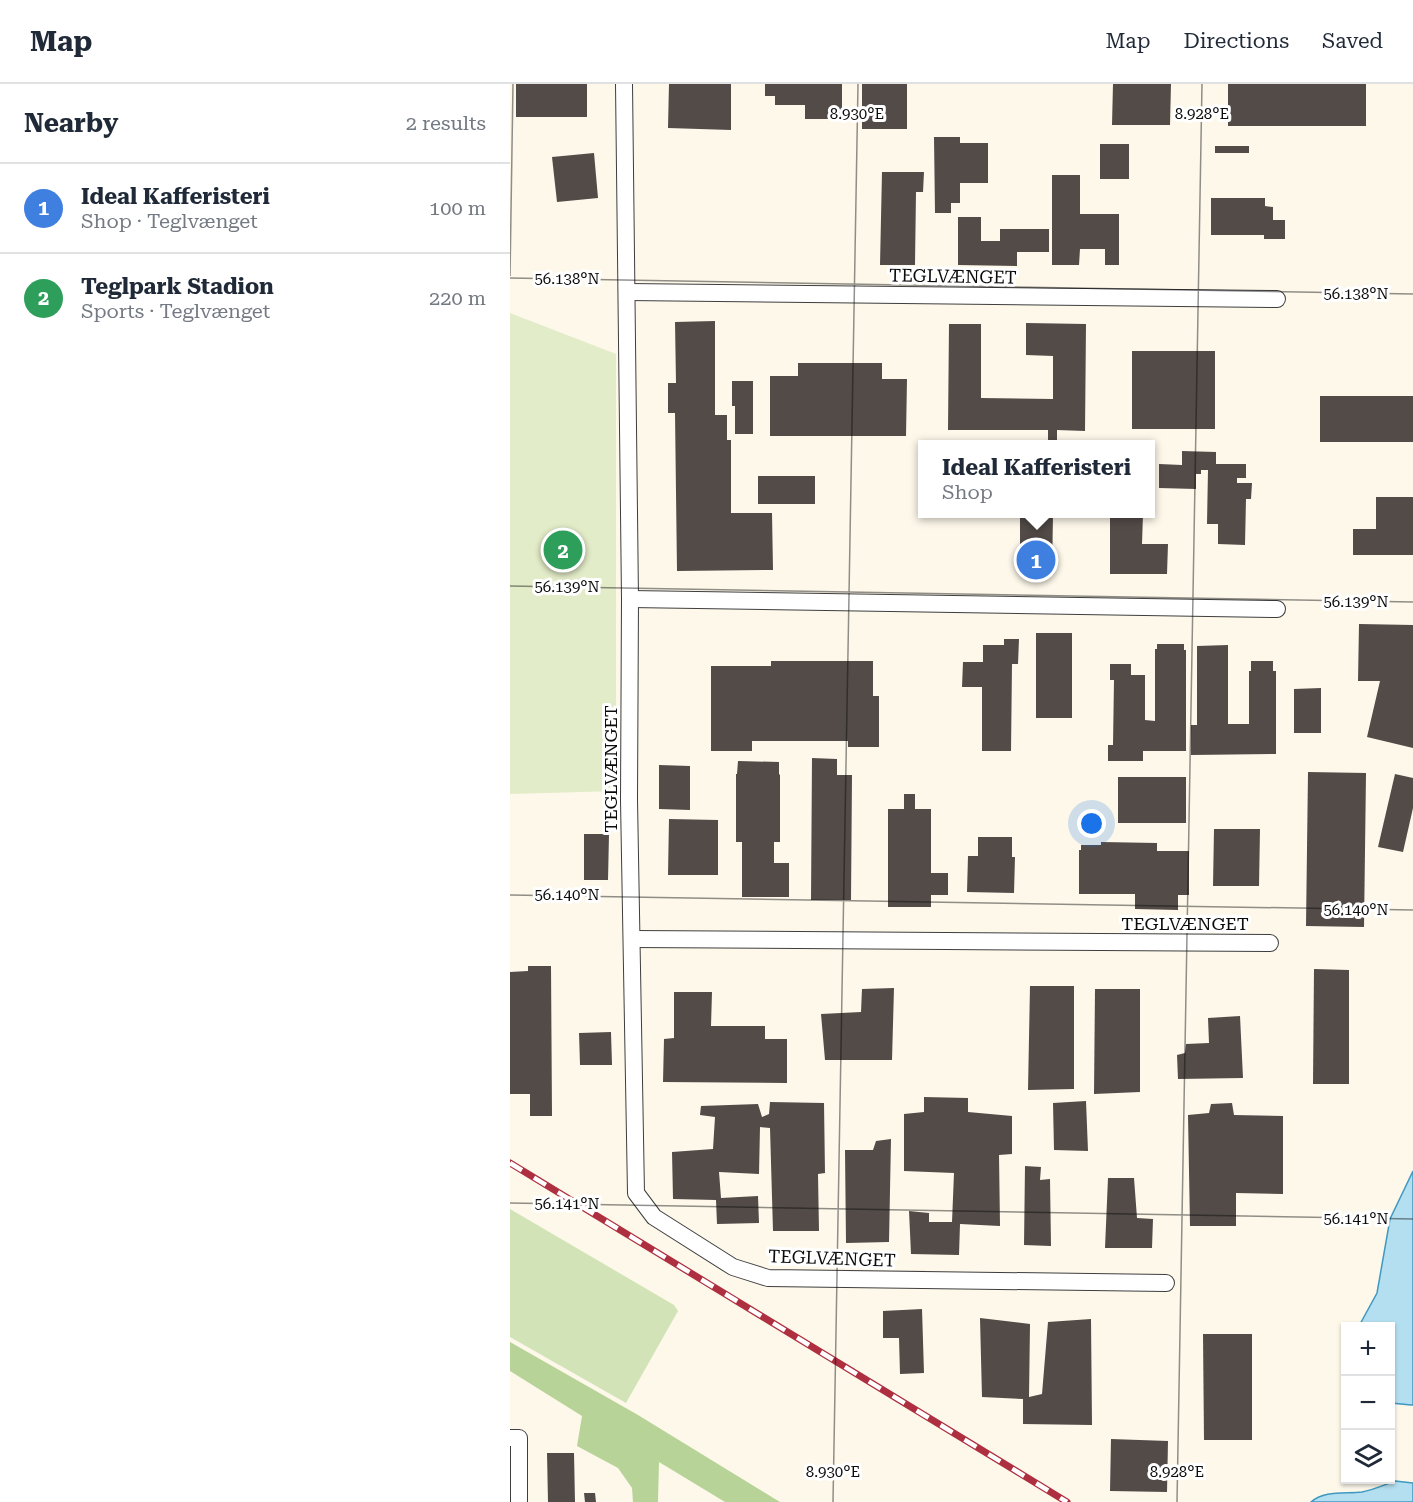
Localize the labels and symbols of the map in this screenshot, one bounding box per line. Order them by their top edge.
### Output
text: 8.930°E [830,105,884,123]
text: 8.928°E [1175,105,1229,123]
street label: TEGLVÆNGET [889,264,1017,288]
text: 56.138°N [534,270,600,288]
text: 56.138°N [1323,285,1389,303]
pin: 2 [544,528,582,572]
pin: 1 [1016,538,1056,582]
text: 56.139°N [534,578,600,596]
text: 56.139°N [1323,593,1389,611]
street label: TEGLVÆNGET [600,705,621,833]
your location [1077,809,1106,838]
text: 56.140°N [534,886,600,904]
text: 56.140°N [1323,901,1389,919]
street label: TEGLVÆNGET [1121,913,1249,934]
text: 56.141°N [534,1195,600,1213]
text: 56.141°N [1323,1210,1389,1228]
street label: TEGLVÆNGET [768,1245,896,1271]
text: 8.930°E [806,1463,860,1481]
text: 8.928°E [1150,1463,1204,1481]

